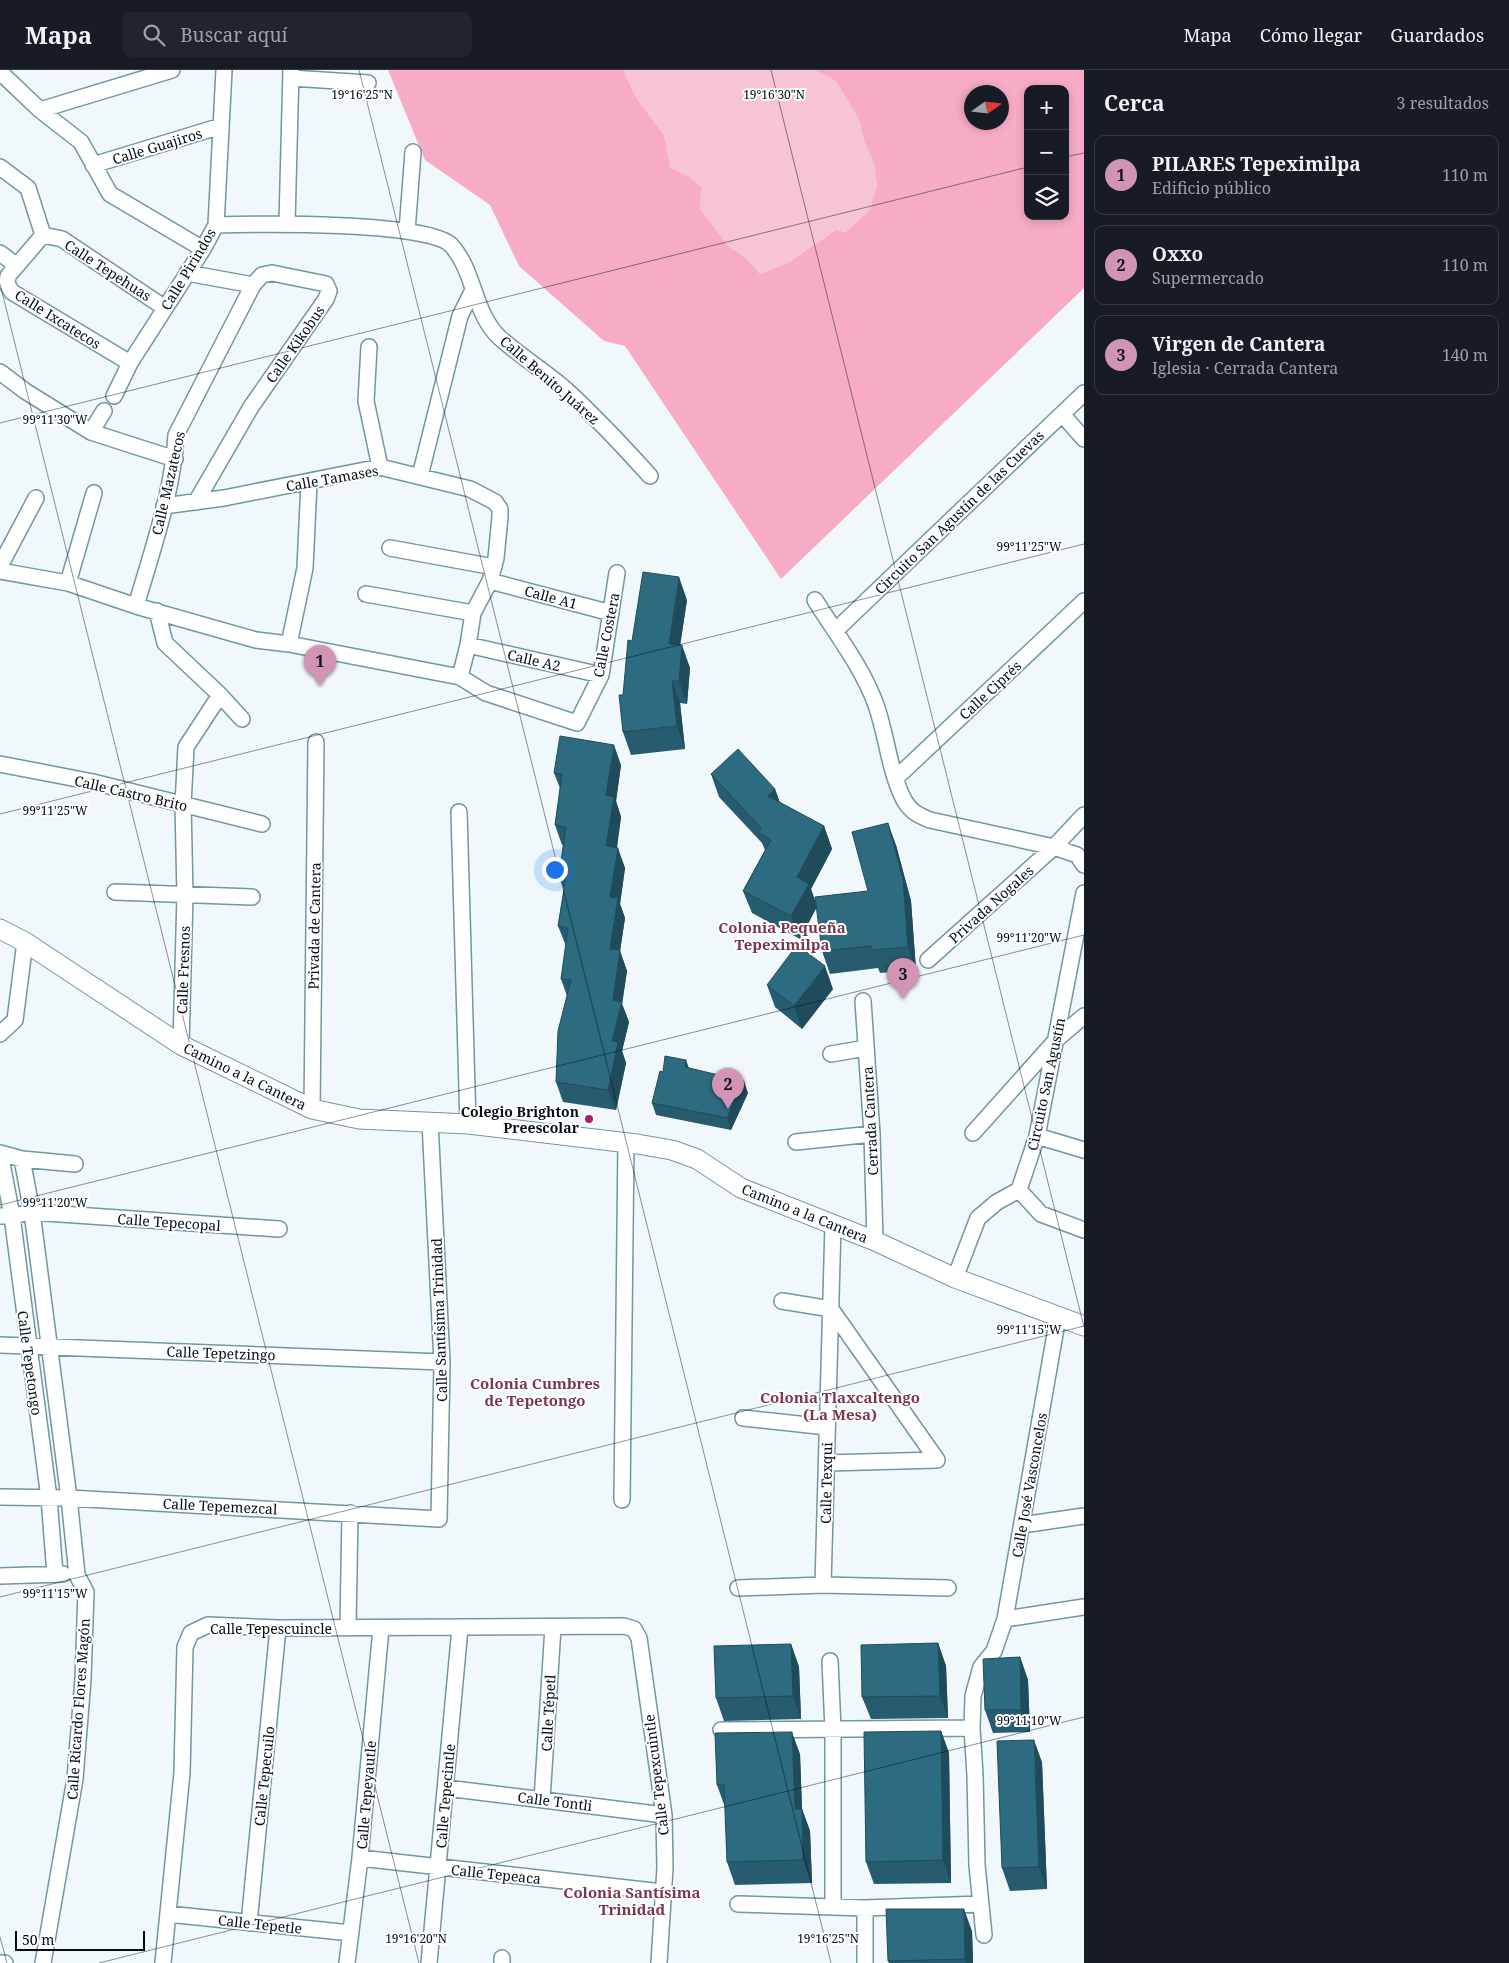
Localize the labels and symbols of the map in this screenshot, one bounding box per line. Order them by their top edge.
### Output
north arrow [964,85,1009,130]
text: 19°16'25"N [331,86,393,103]
text: 19°16'30"N [743,86,805,103]
street label: Calle Guajiros [110,123,204,169]
street label: Calle Pirindos [156,225,220,313]
street label: Calle Tepehuas [61,235,155,305]
street label: Calle Ixcatecos [11,285,105,353]
street label: Calle Kikobus [261,302,329,386]
street label: Calle Benito Juárez [496,331,604,429]
text: 99°11'30"W [22,411,88,428]
street label: Circuito San Agustín de las Cuevas [870,426,1048,598]
street label: Calle Mazatecos [147,429,189,537]
street label: Calle Tamases [284,461,380,495]
text: 99°11'25"W [996,538,1062,555]
street label: Calle A1 [522,581,580,613]
street label: Calle Costera [588,591,624,679]
pin: 1 [304,645,336,686]
street label: Calle A2 [506,645,562,675]
street label: Calle Ciprés [955,656,1025,724]
street label: Calle Castro Brito [73,771,189,815]
text: 99°11'25"W [22,802,88,819]
your location [542,857,568,883]
street label: Privada Nogales [945,861,1037,947]
street label: Privada de Cantera [303,862,325,990]
district label: Colonia Pequeña Tepeximilpa [718,917,846,954]
street label: Calle Fresnos [172,926,194,1014]
text: 99°11'20"W [996,929,1062,946]
pin: 3 [887,958,919,999]
street label: Circuito San Agustín [1023,1016,1069,1152]
street label: Camino a la Cantera [180,1038,310,1114]
street label: Cerrada Cantera [858,1066,882,1176]
pin: 2 [712,1068,744,1109]
place label: Colegio Brighton Preescolar [461,1102,580,1137]
marker: Colegio Brighton Preescolar [583,1113,595,1125]
street label: Camino a la Cantera [739,1179,871,1247]
text: 99°11'20"W [22,1194,88,1211]
street label: Calle Tepecopal [117,1209,222,1235]
street label: Calle Santísima Trinidad [427,1237,451,1402]
street label: Calle Tepetongo [13,1309,47,1417]
text: 99°11'15"W [996,1321,1062,1338]
street label: Calle Tepetzingo [166,1342,276,1364]
district label: Colonia Cumbres de Tepetongo [470,1373,600,1410]
district label: Colonia Tlaxcaltengo (La Mesa) [760,1387,920,1424]
street label: Calle José Vasconcelos [1007,1411,1051,1559]
street label: Calle Texqui [816,1441,836,1524]
street label: Calle Tepemezcal [162,1494,278,1519]
text: 99°11'15"W [22,1585,88,1602]
street label: Calle Ricardo Flores Magón [62,1618,94,1800]
street label: Calle Tepescuincle [210,1619,332,1638]
street label: Calle Tépetl [536,1673,560,1752]
text: 99°11'10"W [996,1712,1062,1729]
street label: Calle Tepexcuintle [639,1713,673,1837]
street label: Calle Tepecuilo [249,1725,279,1827]
street label: Calle Tepeyautle [352,1740,380,1850]
street label: Calle Tepecintle [431,1743,459,1849]
street label: Calle Tontli [517,1787,594,1815]
street label: Calle Tepeaca [450,1860,542,1888]
district label: Colonia Santísima Trinidad [563,1882,701,1919]
street label: Calle Tepetle [217,1910,303,1938]
scale bar [15,1928,145,1951]
text: 19°16'20"N [385,1930,447,1947]
text: 19°16'25"N [797,1930,859,1947]

